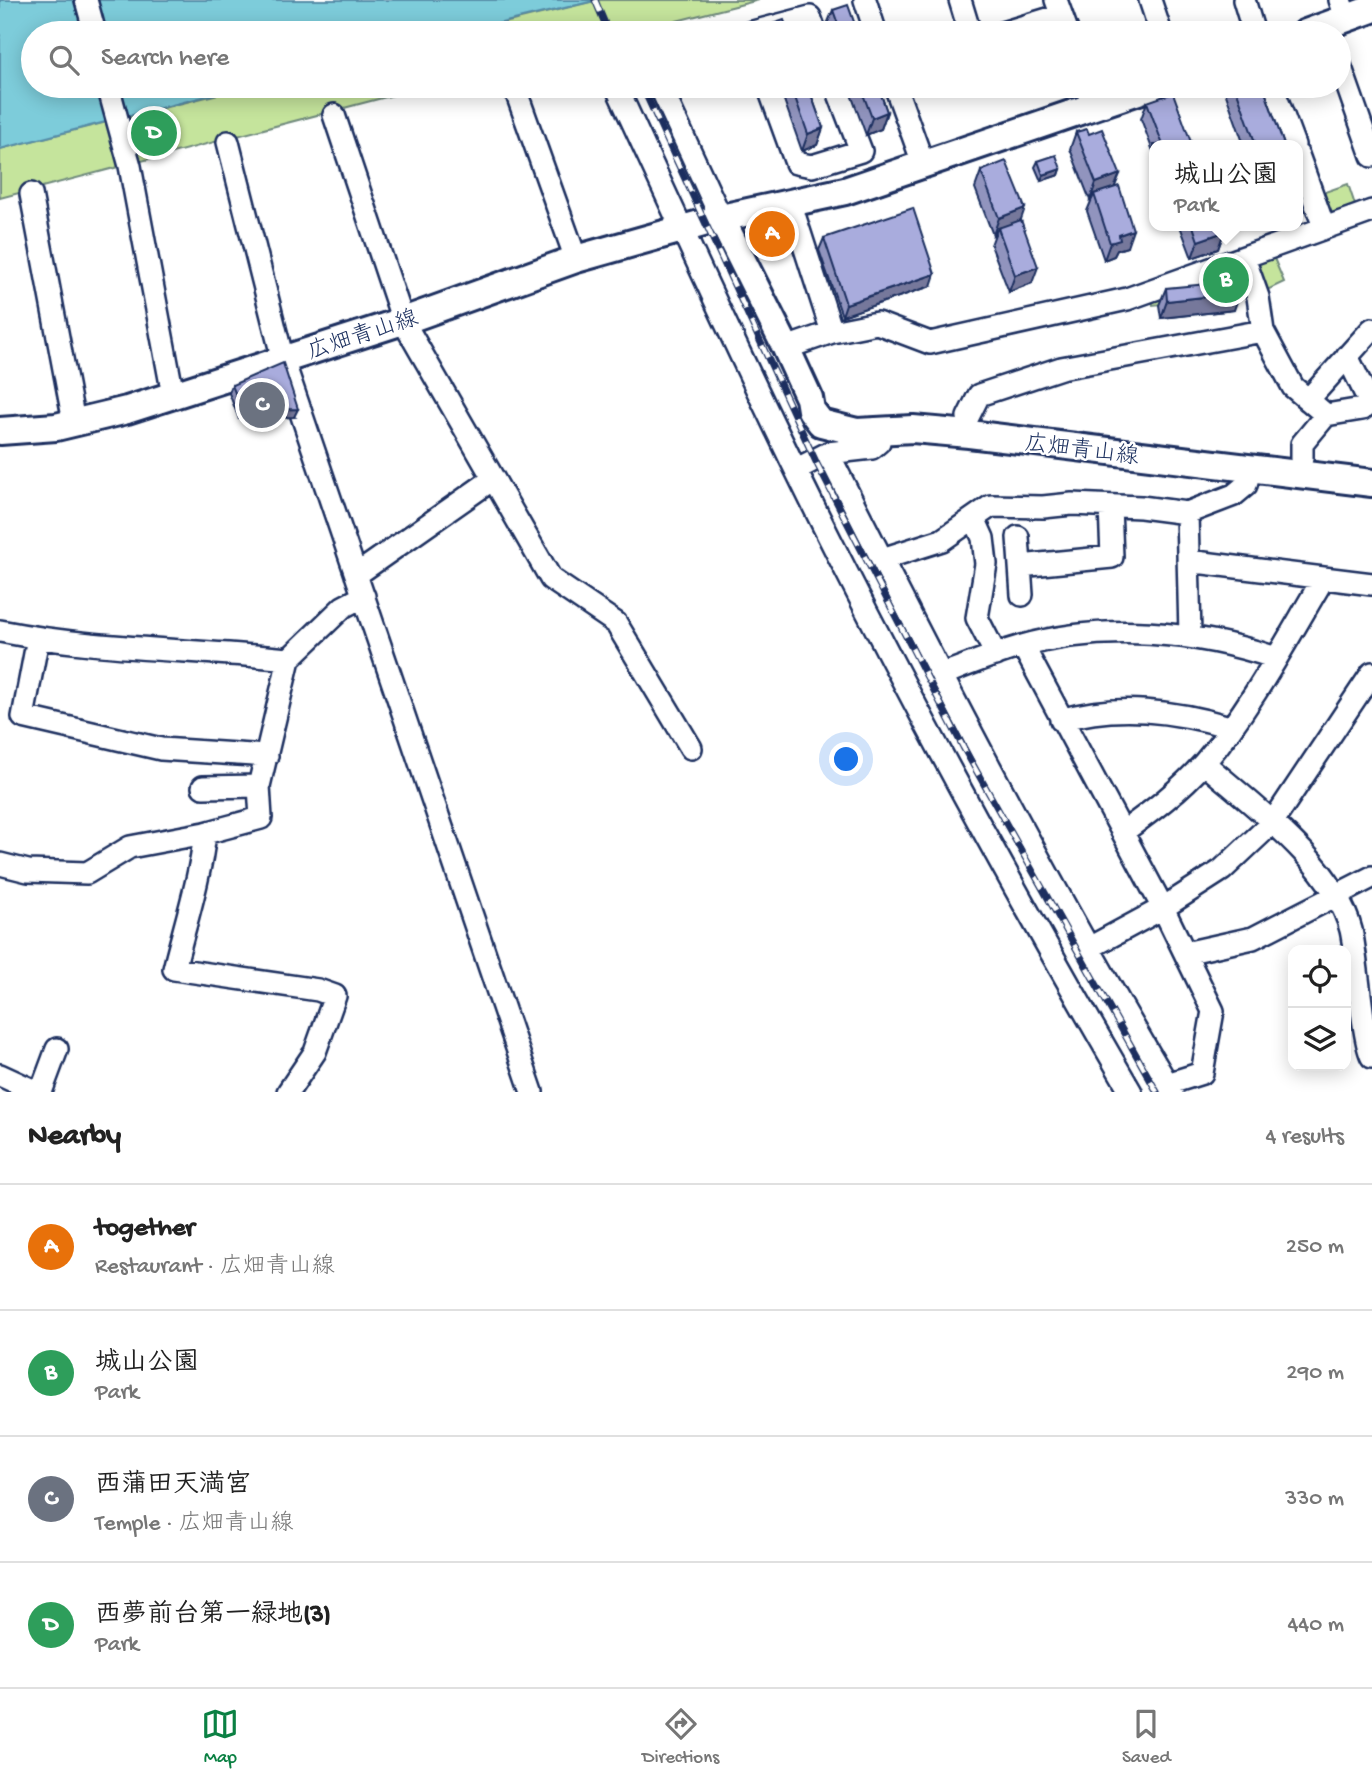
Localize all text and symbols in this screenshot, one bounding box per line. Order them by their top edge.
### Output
search box [21,21,1351,98]
icon: search [45,41,83,79]
text: Search here [101,44,229,75]
pin: D [131,107,177,159]
popup [1149,140,1303,231]
text: 城山公園 [1174,162,1278,193]
text: Park [1174,193,1218,220]
pin: A [749,208,795,260]
pin: B [1203,254,1249,306]
street label: 広畑青山線 [304,305,422,367]
pin: C [239,379,285,431]
street label: 広畑青山線 [1023,430,1140,472]
your location [829,742,863,776]
map controls [1288,945,1351,1071]
button: locate [1288,945,1351,1008]
button: layers [1288,1008,1351,1071]
text: Nearby [28,1120,121,1155]
text: 4 results [1265,1124,1344,1151]
text: together [95,1214,195,1245]
text: A [44,1234,58,1261]
text: 250 m [1286,1234,1344,1261]
text: Restaurant · 広畑青山線 [95,1254,335,1281]
text: 城山公園 [95,1349,199,1380]
text: B [45,1360,57,1387]
text: 290 m [1286,1360,1344,1387]
text: Park [95,1380,139,1407]
text: 西蒲田天満宮 [95,1471,251,1502]
text: C [45,1486,57,1513]
text: 330 m [1285,1486,1344,1513]
text: Temple · 広畑青山線 [95,1511,293,1538]
text: 西夢前台第一緑地(3) [95,1601,331,1632]
text: D [44,1612,59,1639]
text: 440 m [1287,1612,1344,1639]
text: Park [95,1632,139,1659]
tab: Map [201,1705,239,1770]
tab: Directions [642,1705,719,1770]
tab: Saved [1122,1705,1171,1770]

